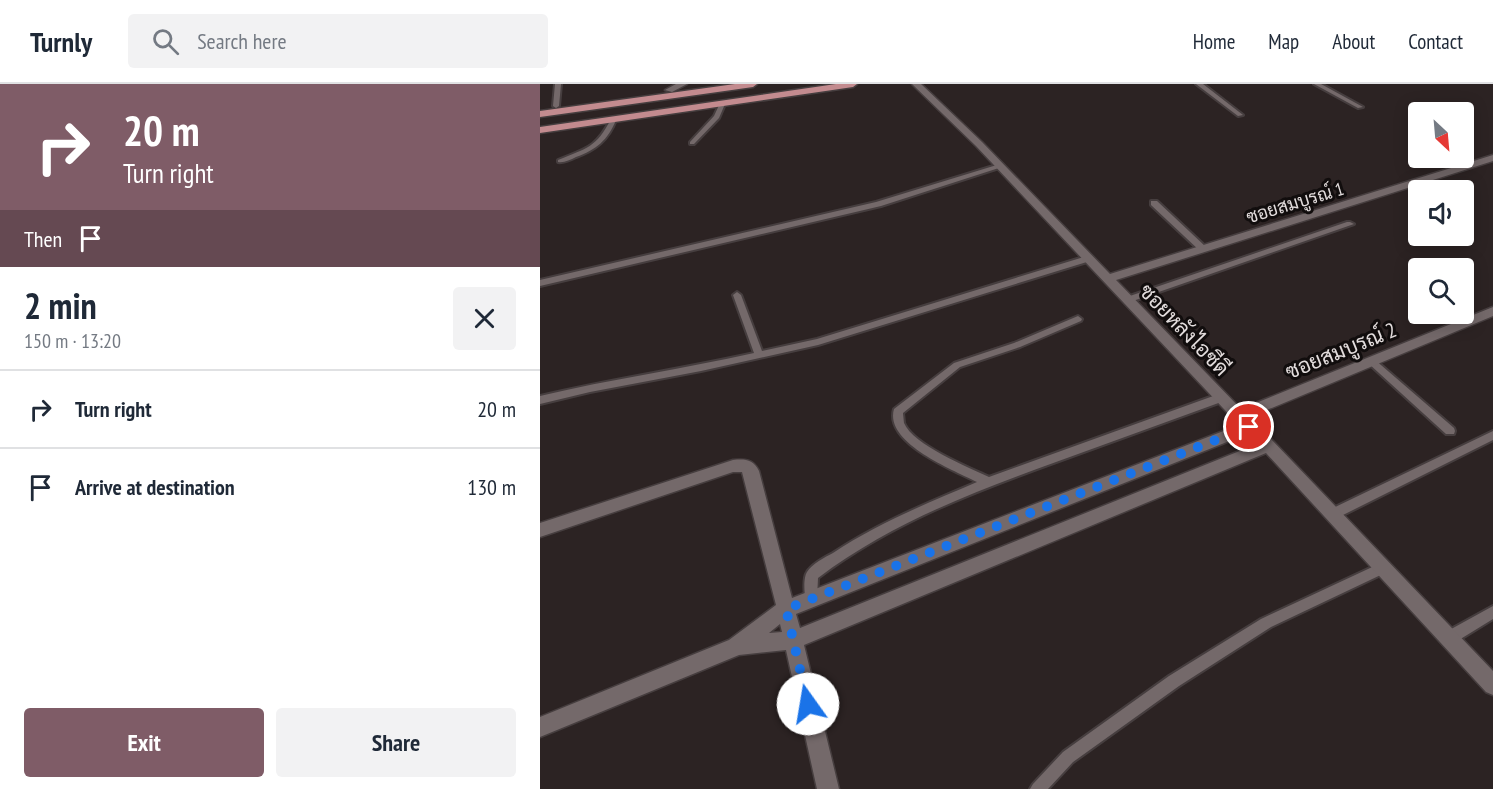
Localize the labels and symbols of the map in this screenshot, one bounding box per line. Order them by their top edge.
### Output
north arrow [1408,102,1474,168]
street label: ซอยสมบูรณ์ 1 [1243,176,1347,230]
street label: ซอยหลังไอซีดี [1134,278,1235,382]
street label: ซอยสมบูรณ์ 2 [1281,316,1401,387]
pin [1223,401,1274,452]
position arrow [776,672,840,736]

